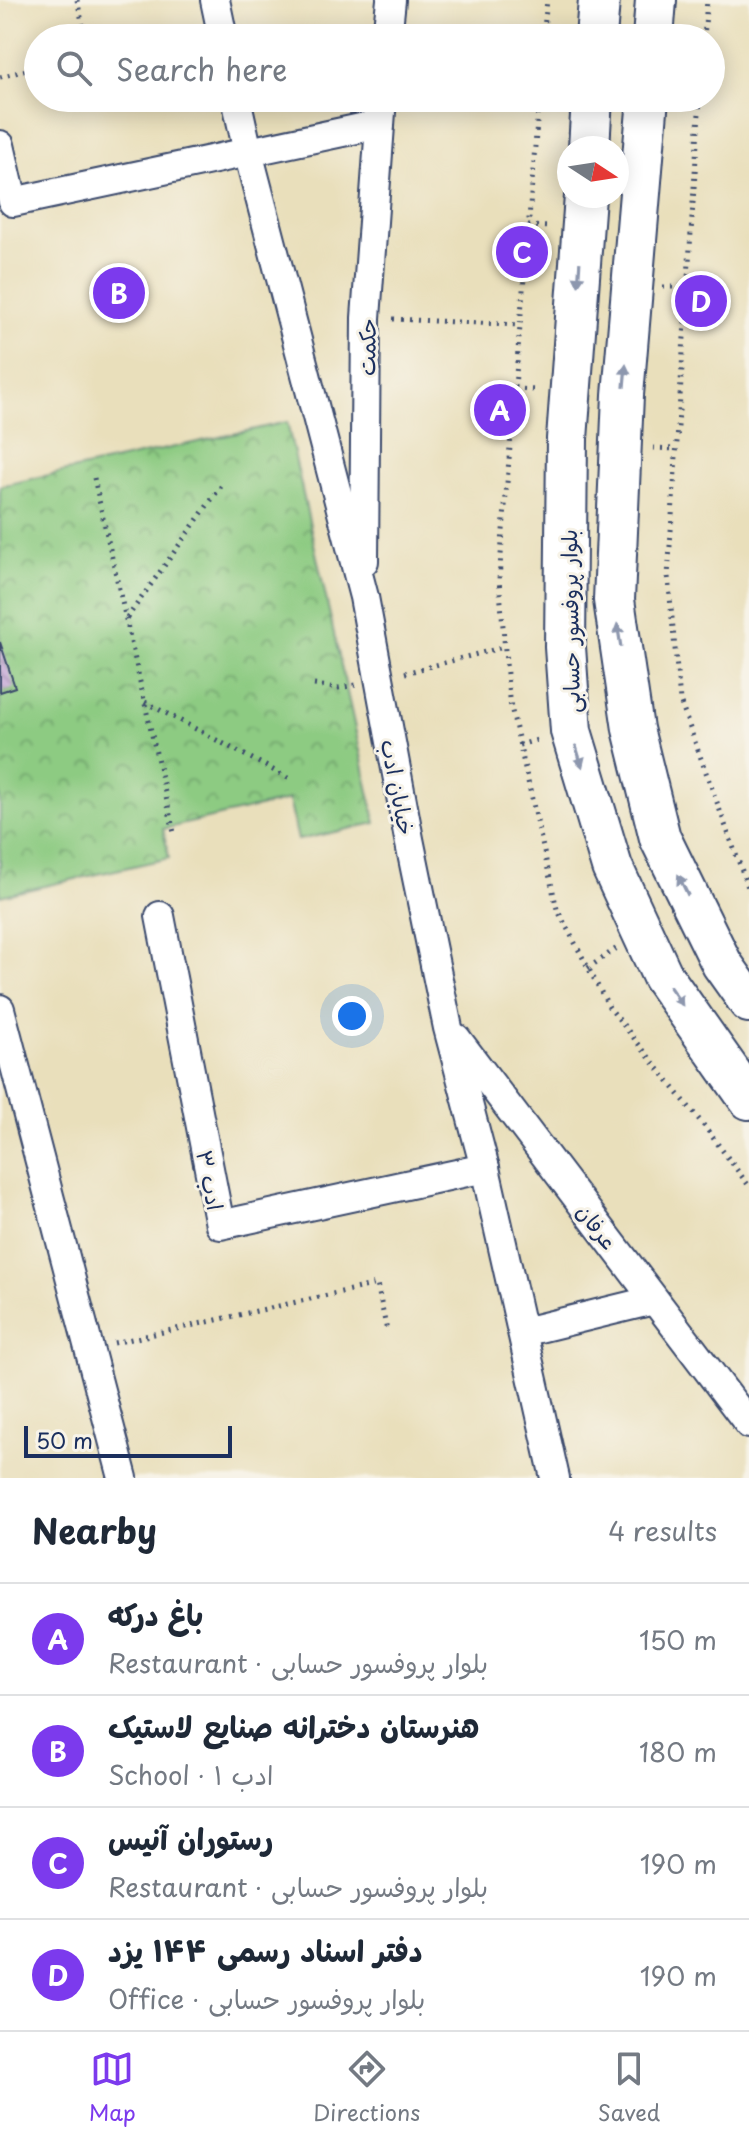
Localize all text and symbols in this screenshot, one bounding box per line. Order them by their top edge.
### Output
search box [24,24,725,112]
icon: search [52,46,96,90]
text: Search here [116,46,288,91]
north arrow [557,136,629,208]
pin: C [496,222,548,282]
one-way arrow [572,262,585,287]
pin: B [93,263,145,323]
pin: D [675,271,727,331]
street label: حکمت [349,318,383,376]
one-way arrow [618,363,631,388]
pin: A [474,380,526,440]
street label: بلوار پروفسور حسابی [551,529,587,713]
one-way arrow [612,622,625,647]
street label: خیابان ادب [374,736,424,838]
one-way arrow [573,744,586,768]
one-way arrow [677,874,690,897]
one-way arrow [668,985,683,1006]
your location [332,996,372,1036]
street label: ادب ۳ [189,1147,233,1213]
street label: عرفان [570,1196,626,1256]
scale bar [24,1422,232,1458]
text: 50 m [36,1423,93,1456]
text: Nearby [32,1504,157,1556]
text: 4 results [608,1511,717,1550]
text: باغ درکه [108,1591,203,1636]
text: A [48,1620,68,1659]
text: 150 m [639,1620,717,1659]
text: Restaurant · بلوار پروفسور حسابی [108,1643,488,1682]
text: هنرستان دخترانه صنایع لاستیک [108,1703,479,1748]
text: B [49,1732,67,1771]
text: 180 m [639,1732,717,1771]
text: School · ادب ۱ [108,1755,273,1794]
text: رستوران آنیس [108,1815,273,1860]
text: C [48,1844,68,1883]
text: 190 m [640,1844,717,1883]
text: Restaurant · بلوار پروفسور حسابی [108,1867,488,1906]
text: دفتر اسناد رسمی ۱۴۴ یزد [108,1927,423,1972]
text: D [48,1956,68,1995]
text: 190 m [640,1956,717,1995]
text: Office · بلوار پروفسور حسابی [108,1979,425,2018]
tab: Map [89,2047,136,2128]
tab: Directions [313,2047,420,2128]
tab: Saved [598,2047,660,2128]

